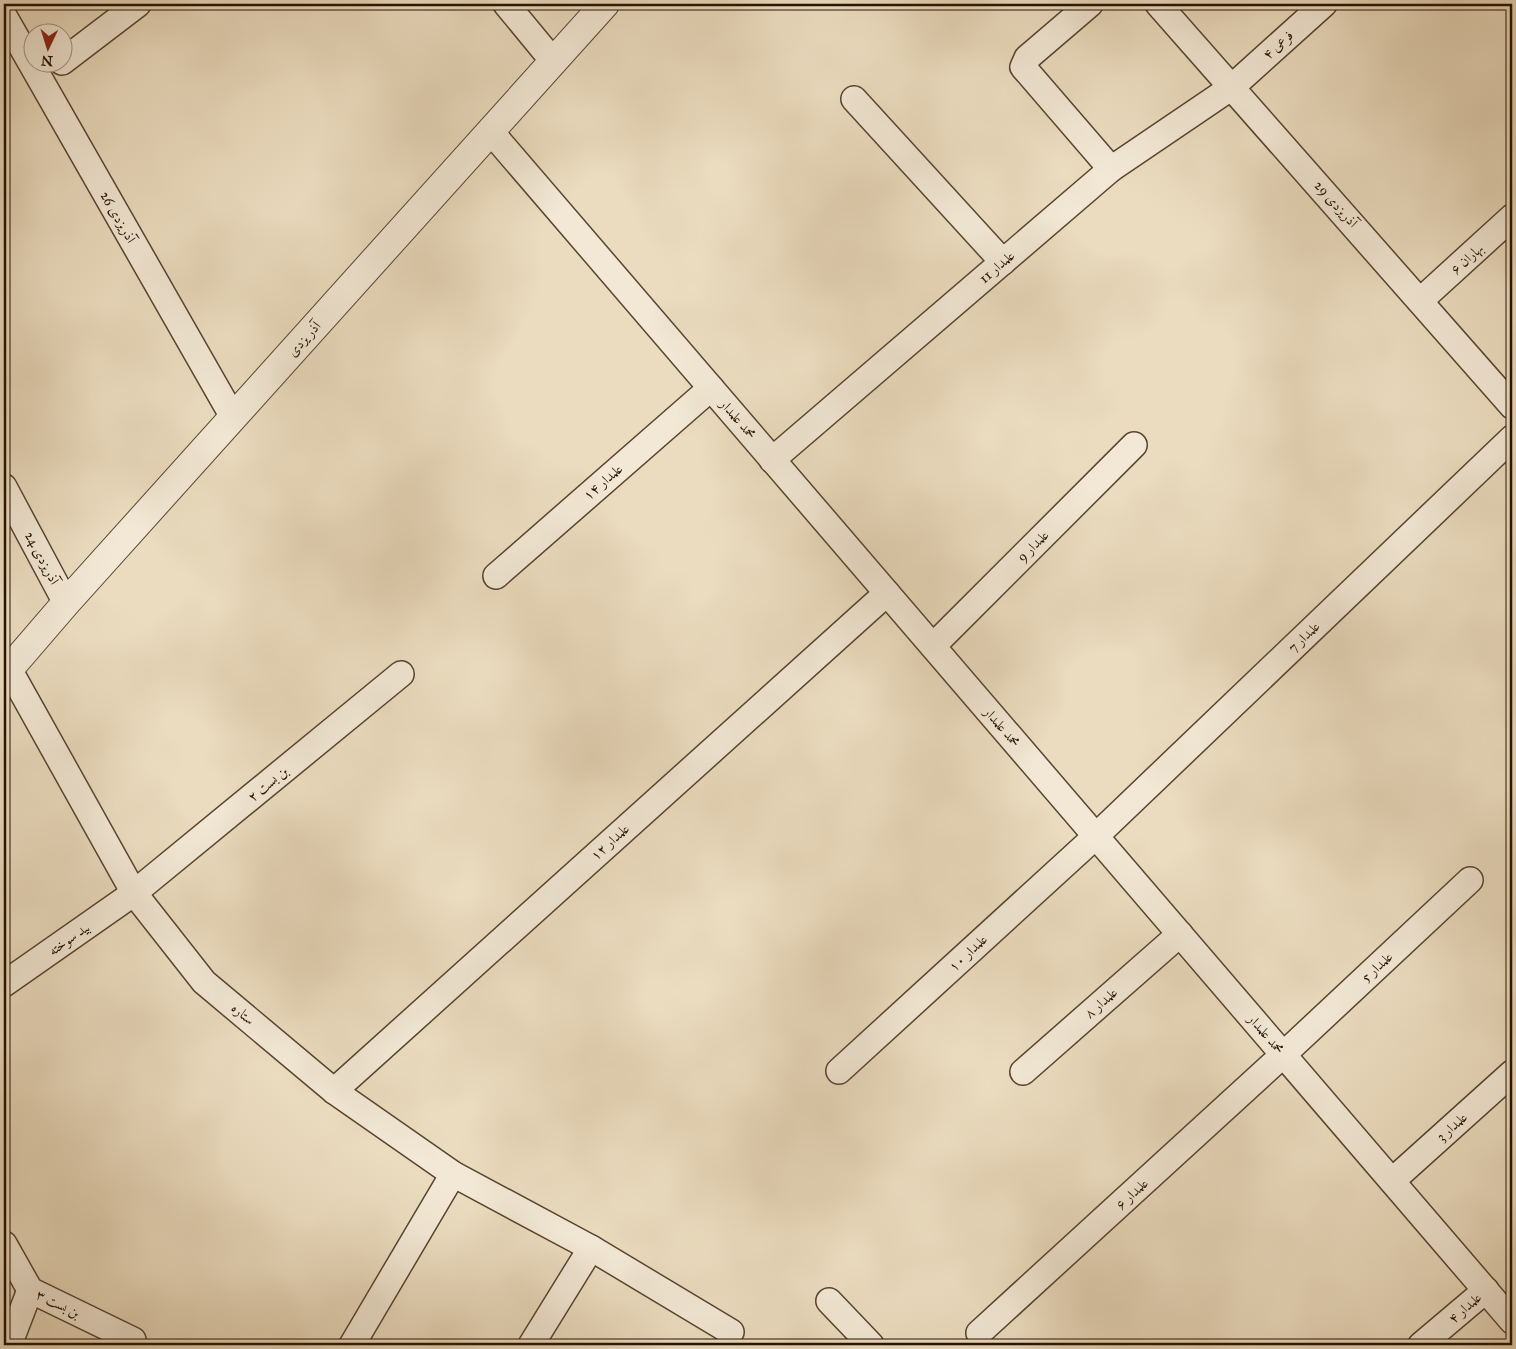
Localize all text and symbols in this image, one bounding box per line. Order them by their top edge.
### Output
north arrow [22,22,72,72]
street label: فرعی ۴ [1259,27,1297,63]
text: N [40,52,54,69]
street label: آذریزدی 29 [1311,177,1363,232]
street label: آذریزدی 26 [96,188,141,248]
street label: بهاران ۶ [1447,240,1488,279]
street label: علمدار 11 [976,247,1018,287]
street label: آذر یزدی [284,316,326,360]
street label: محمد علمدار [715,394,760,442]
street label: علمدار ۱۴ [580,460,626,504]
street label: علمدار 9 [1014,527,1052,565]
street label: آذریزدی 24 [21,529,64,589]
street label: علمدار 7 [1285,618,1323,656]
street label: محمد علمدار [979,702,1024,750]
street label: بن بست ۲ [244,762,292,805]
street label: علمدار ۱۲ [587,820,633,864]
street label: بید سوخته [45,919,93,959]
street label: علمدار ۱۰ [945,931,991,975]
street label: علمدار 5 [1358,948,1396,986]
street label: علمدار ۸ [1081,984,1121,1022]
street label: ستاره [228,999,258,1029]
street label: محمد علمدار [1243,1009,1288,1057]
street label: علمدار 3 [1433,1109,1471,1145]
street label: علمدار ۶ [1112,1175,1152,1213]
street label: بن بست ۳ [33,1286,83,1322]
street label: علمدار ۴ [1445,1289,1485,1327]

